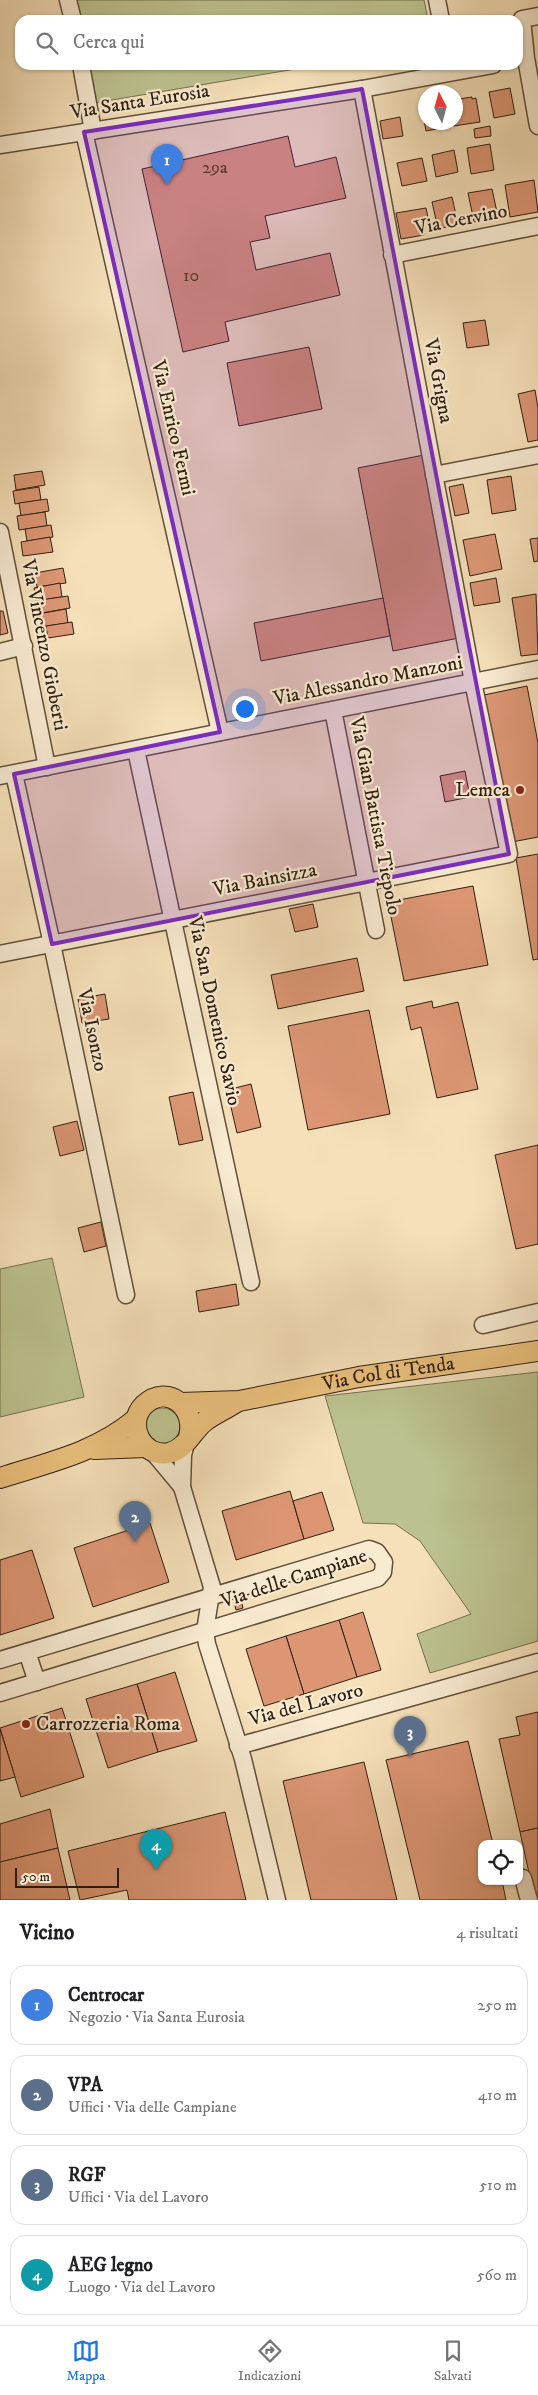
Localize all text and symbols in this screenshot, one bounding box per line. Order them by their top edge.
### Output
search box [15,15,523,70]
icon: search [33,29,61,57]
text: Cerca qui [73,31,144,54]
street label: Via Santa Eurosia [68,79,212,125]
north arrow [418,85,463,130]
pin: 1 [151,144,183,185]
house number: 29a [202,157,228,179]
street label: Via Cervino [412,199,509,241]
house number: 10 [183,265,199,287]
street label: Via Grigna [417,336,459,426]
street label: Via Enrico Fermi [145,357,201,498]
street label: Via Vincenzo Gioberti [15,556,73,733]
street label: Via Alessandro Manzoni [270,650,465,712]
your location [232,696,258,722]
street label: Via Gian Battista Tiepolo [343,714,407,917]
place label: Lemca [455,778,510,803]
marker: Lemca [514,784,526,796]
street label: Via Bainsizza [210,858,319,902]
street label: Via San Domenico Savio [182,913,246,1108]
street label: Via Isonzo [71,985,113,1074]
street label: Via Col di Tenda [319,1351,457,1397]
pin: 2 [119,1501,151,1542]
street label: Via delle Campiane [217,1544,370,1615]
street label: Via del Lavoro [245,1678,366,1733]
place label: Carrozzeria Roma [36,1712,180,1737]
pin: 3 [394,1716,426,1757]
marker: Carrozzeria Roma [20,1718,32,1730]
pin: 4 [140,1829,172,1870]
map controls [478,1840,523,1885]
button: locate [478,1840,523,1885]
scale bar [15,1865,119,1888]
text: 50 m [22,1868,50,1886]
text: Vicino [20,1920,74,1946]
text: 4 risultati [456,1923,518,1943]
text: Centrocar [68,1984,144,2007]
text: 1 [34,1995,40,2015]
text: 250 m [477,1995,517,2015]
text: Negozio · Via Santa Eurosia [68,2007,245,2027]
text: VPA [68,2074,103,2097]
text: 2 [33,2085,41,2105]
text: 410 m [478,2085,517,2105]
text: Uffici · Via delle Campiane [68,2097,237,2117]
text: RGF [68,2164,105,2187]
text: 3 [34,2175,40,2195]
text: 510 m [479,2175,517,2195]
text: Uffici · Via del Lavoro [68,2187,208,2207]
text: AEG legno [68,2254,153,2277]
text: 4 [32,2265,42,2285]
text: 560 m [477,2265,517,2285]
text: Luogo · Via del Lavoro [68,2277,215,2297]
tab: Mappa [66,2337,105,2385]
tab: Indicazioni [238,2337,301,2385]
tab: Salvati [434,2337,472,2385]

